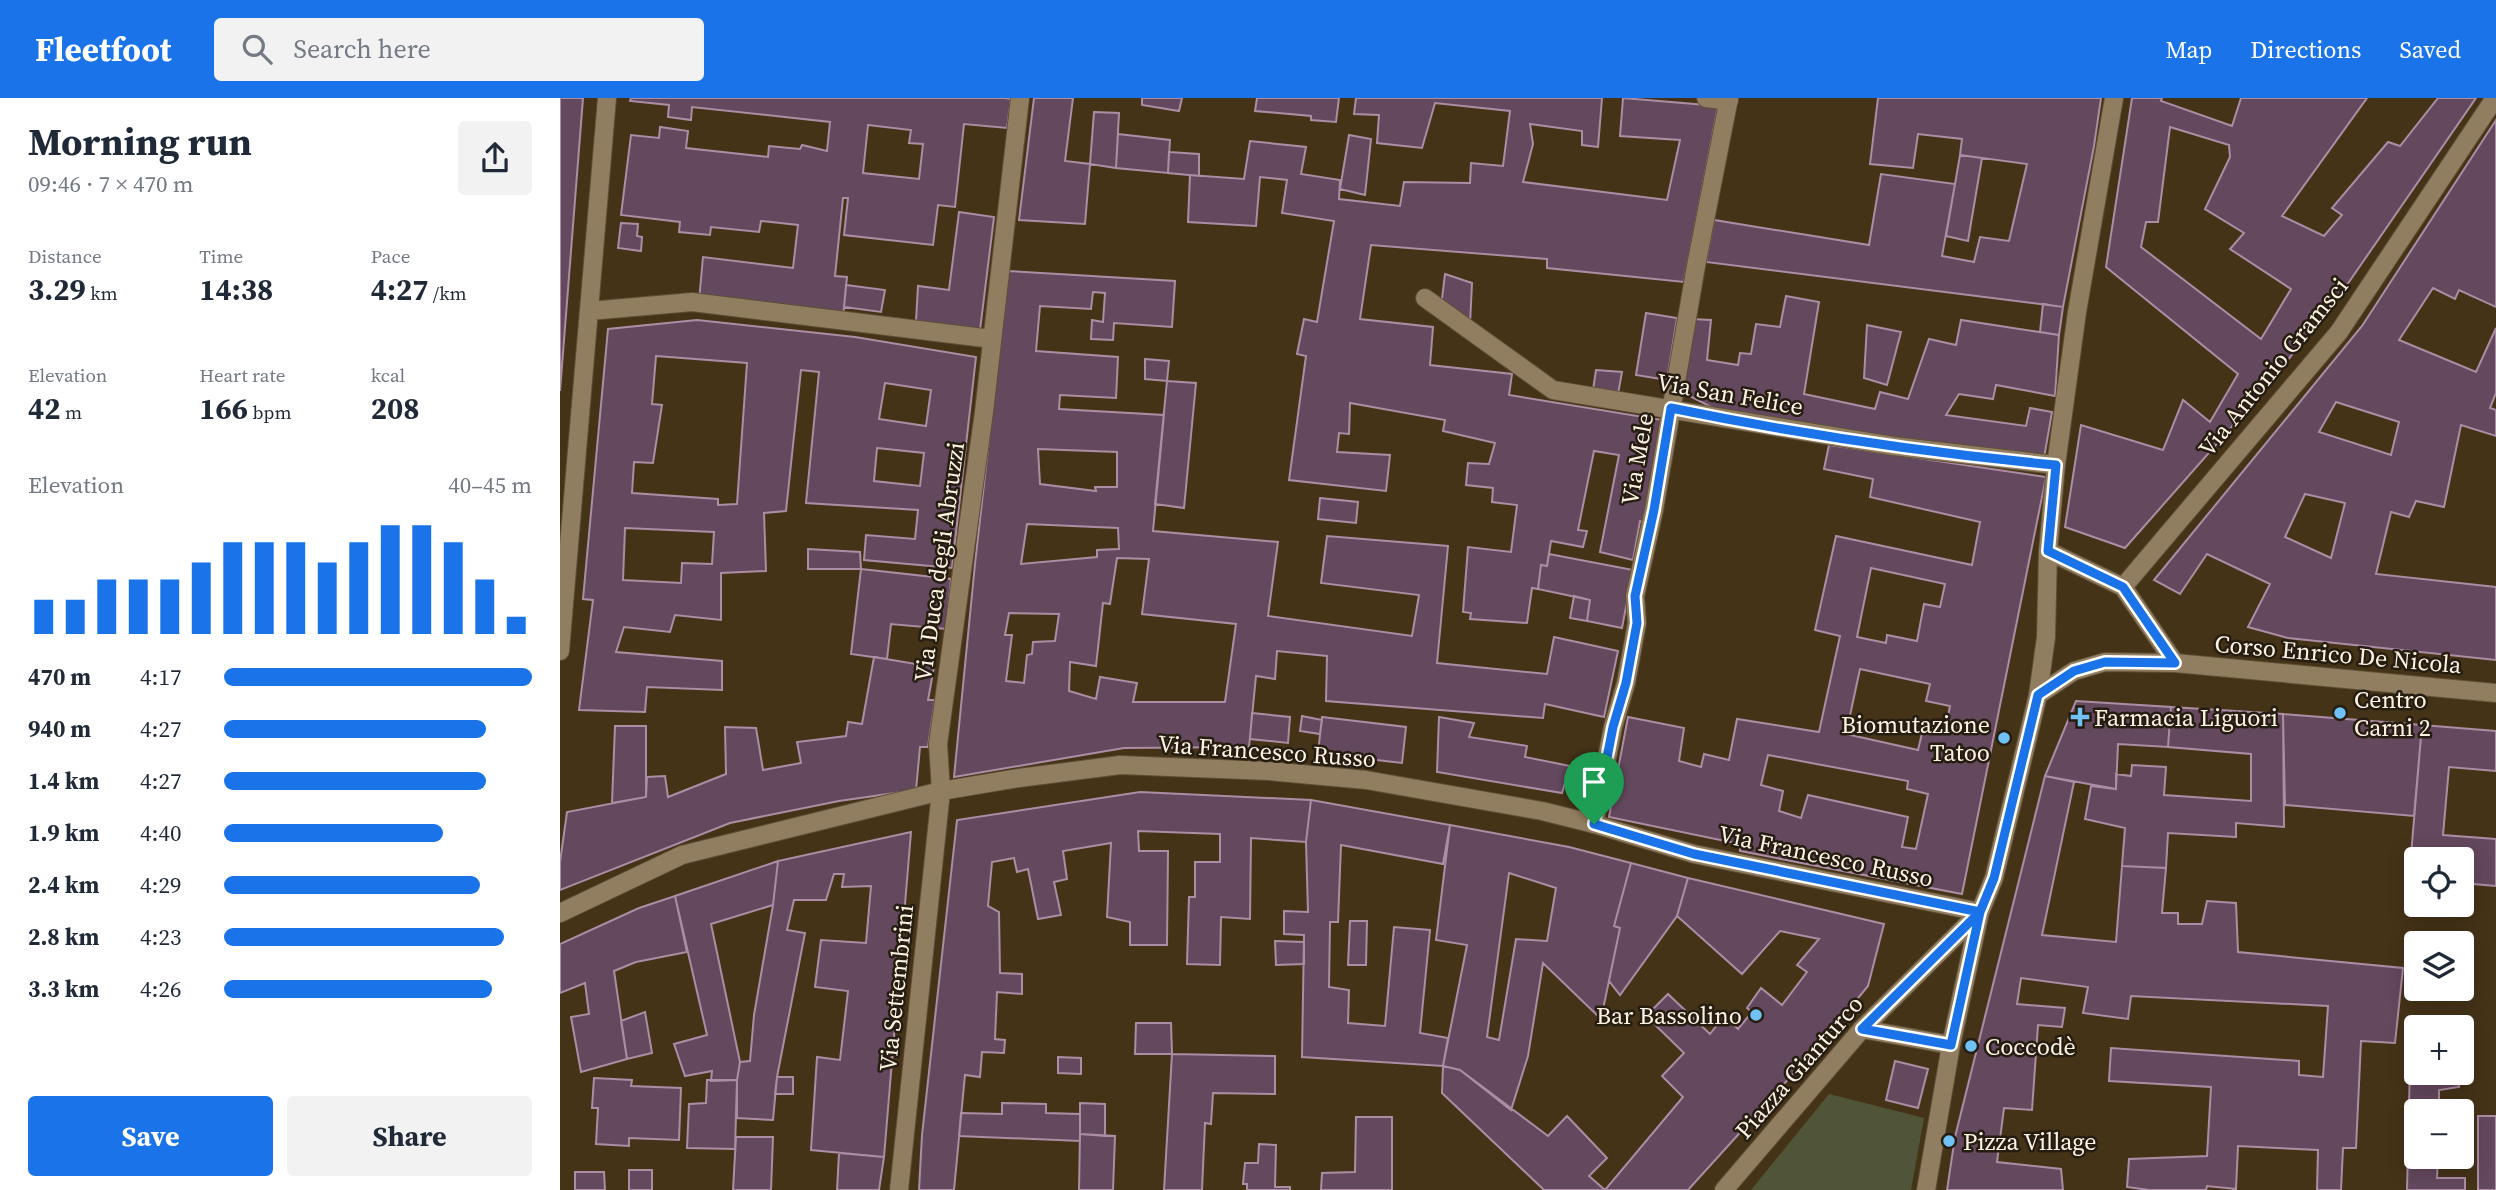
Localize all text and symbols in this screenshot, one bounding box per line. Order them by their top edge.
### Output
search box [214,18,704,81]
text: Fleetfoot [35,27,172,72]
icon: search [238,30,276,68]
text: Search here [294,31,431,67]
text: Map [2165,33,2212,66]
text: Directions [2250,33,2361,66]
text: Saved [2399,33,2461,66]
text: Morning run [28,116,252,168]
button: share [458,121,532,195]
text: 09:46 · 7 × 470 m [28,168,194,200]
text: Distance [28,243,102,269]
text: Time [199,243,243,269]
text: Pace [371,243,410,269]
text: 3.29 [28,269,86,310]
text: 14:38 [199,269,273,310]
text: 4:27 [371,269,428,310]
street label: Via Antonio Gramsci [2190,271,2356,463]
text: km [86,280,118,306]
text: /km [428,280,467,306]
text: Elevation [28,362,107,388]
text: Heart rate [199,362,285,388]
text: kcal [371,362,405,388]
street label: Via San Felice [1654,365,1806,423]
text: 42 [28,388,61,429]
text: 166 [199,388,248,429]
text: 208 [371,388,419,429]
text: m [61,399,82,425]
text: bpm [248,399,292,425]
street label: Via Mele [1613,410,1661,508]
street label: Via Duca degli Abruzzi [906,440,972,684]
text: Elevation [28,469,124,501]
text: 40–45 m [448,469,532,501]
street label: Corso Enrico De Nicola [2213,627,2464,681]
text: 470 m [28,661,91,693]
text: 4:17 [140,661,181,693]
place label: Centro Carni 2 [2354,683,2431,744]
place label: Farmacia Liguori [2094,701,2278,734]
marker: Centro Carni 2 [2332,705,2348,721]
place label: Biomutazione Tatoo [1841,708,1990,769]
marker: Farmacia Liguori [2072,709,2088,725]
text: 940 m [28,713,91,745]
text: 4:27 [140,713,181,745]
street label: Via Francesco Russo [1157,727,1377,775]
marker: Biomutazione Tatoo [1996,730,2012,746]
pin [1564,752,1624,824]
icon: arrive [1575,763,1613,801]
text: 1.4 km [28,765,99,797]
text: 4:27 [140,765,181,797]
text: 1.9 km [28,817,99,849]
text: 4:40 [140,817,181,849]
street label: Via Francesco Russo [1716,817,1936,895]
map controls [2404,847,2474,1169]
button: locate [2404,847,2474,917]
text: 2.4 km [28,869,99,901]
text: 4:29 [140,869,181,901]
street label: Via Settembrini [871,903,921,1073]
text: 2.8 km [28,921,99,953]
text: 4:23 [140,921,181,953]
button: layers [2404,931,2474,1001]
text: 3.3 km [28,973,99,1005]
text: 4:26 [140,973,181,1005]
street label: Piazza Gianturco [1727,988,1871,1146]
place label: Bar Bassolino [1596,999,1742,1032]
marker: Bar Bassolino [1748,1007,1764,1023]
button: + [2404,1015,2474,1085]
place label: Coccodè [1985,1030,2076,1063]
marker: Coccodè [1963,1038,1979,1054]
button: Save [28,1096,273,1176]
button: Share [287,1096,532,1176]
button: − [2404,1099,2474,1169]
place label: Pizza Village [1963,1125,2097,1158]
marker: Pizza Village [1941,1133,1957,1149]

